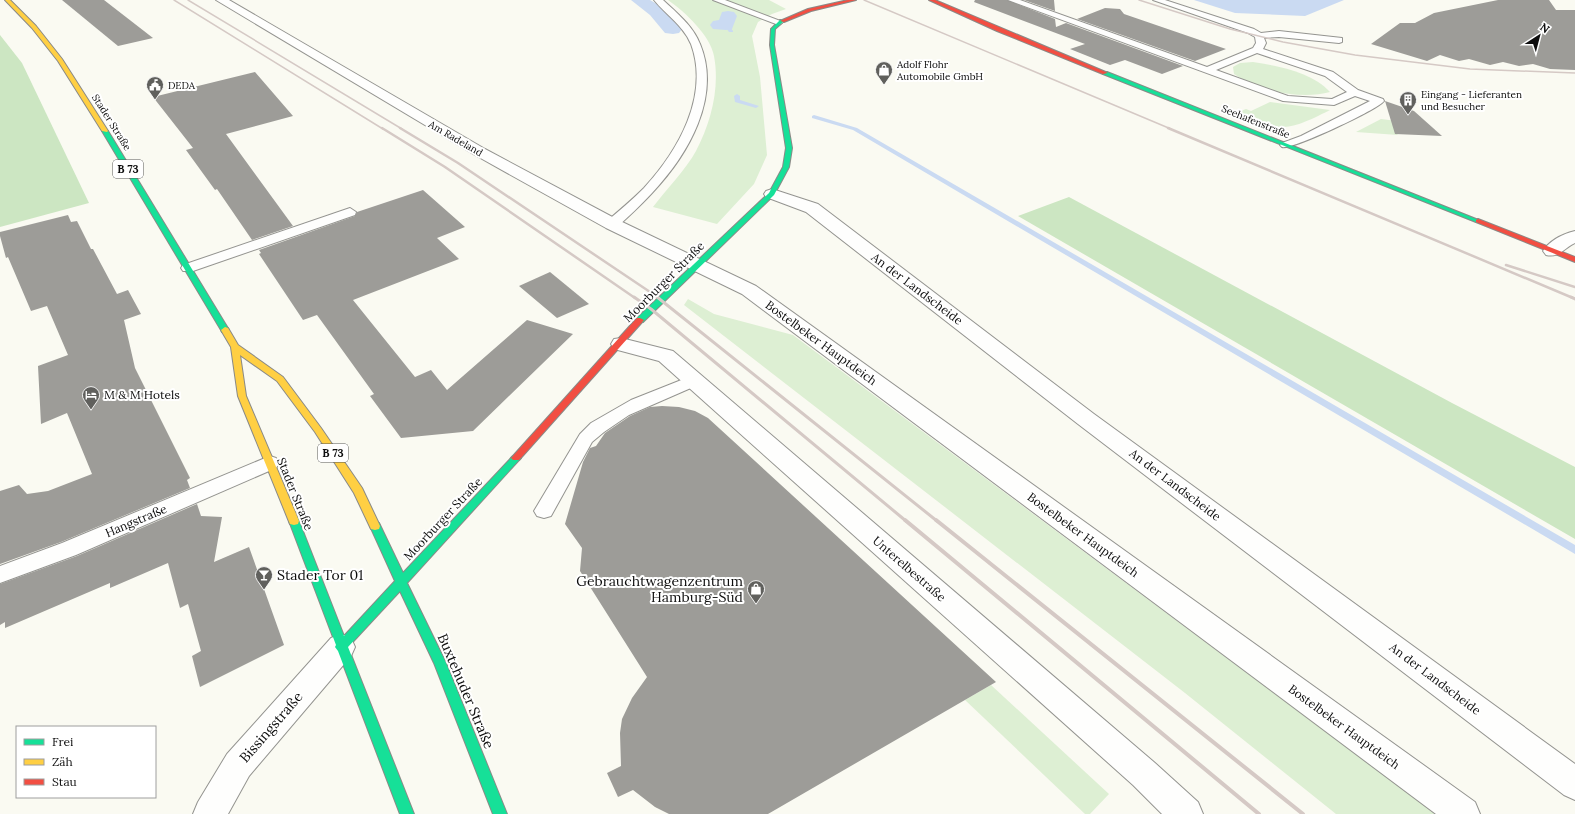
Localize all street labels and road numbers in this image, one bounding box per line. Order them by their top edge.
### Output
street label: Stader Straße [89,92,134,153]
street label: Seehafenstraße [1220,102,1292,141]
street label: Am Radeland [425,117,485,159]
road number: B 73 [113,160,143,178]
street label: Moorburger Straße [620,238,708,325]
street label: An der Landscheide [868,249,966,328]
street label: Bostelbeker Hauptdeich [763,297,880,388]
road number: B 73 [318,444,348,462]
street label: An der Landscheide [1126,445,1224,524]
street label: Stader Straße [274,455,317,533]
street label: Moorburger Straße [400,474,485,563]
street label: Bostelbeker Hauptdeich [1025,489,1142,580]
street label: Hangstraße [103,501,169,540]
street label: Unterelbestraße [870,533,949,605]
street label: Buxtehuder Straße [434,631,499,752]
street label: An der Landscheide [1386,639,1484,718]
street label: Bostelbeker Hauptdeich [1286,681,1403,772]
street label: Bissingstraße [235,688,307,766]

